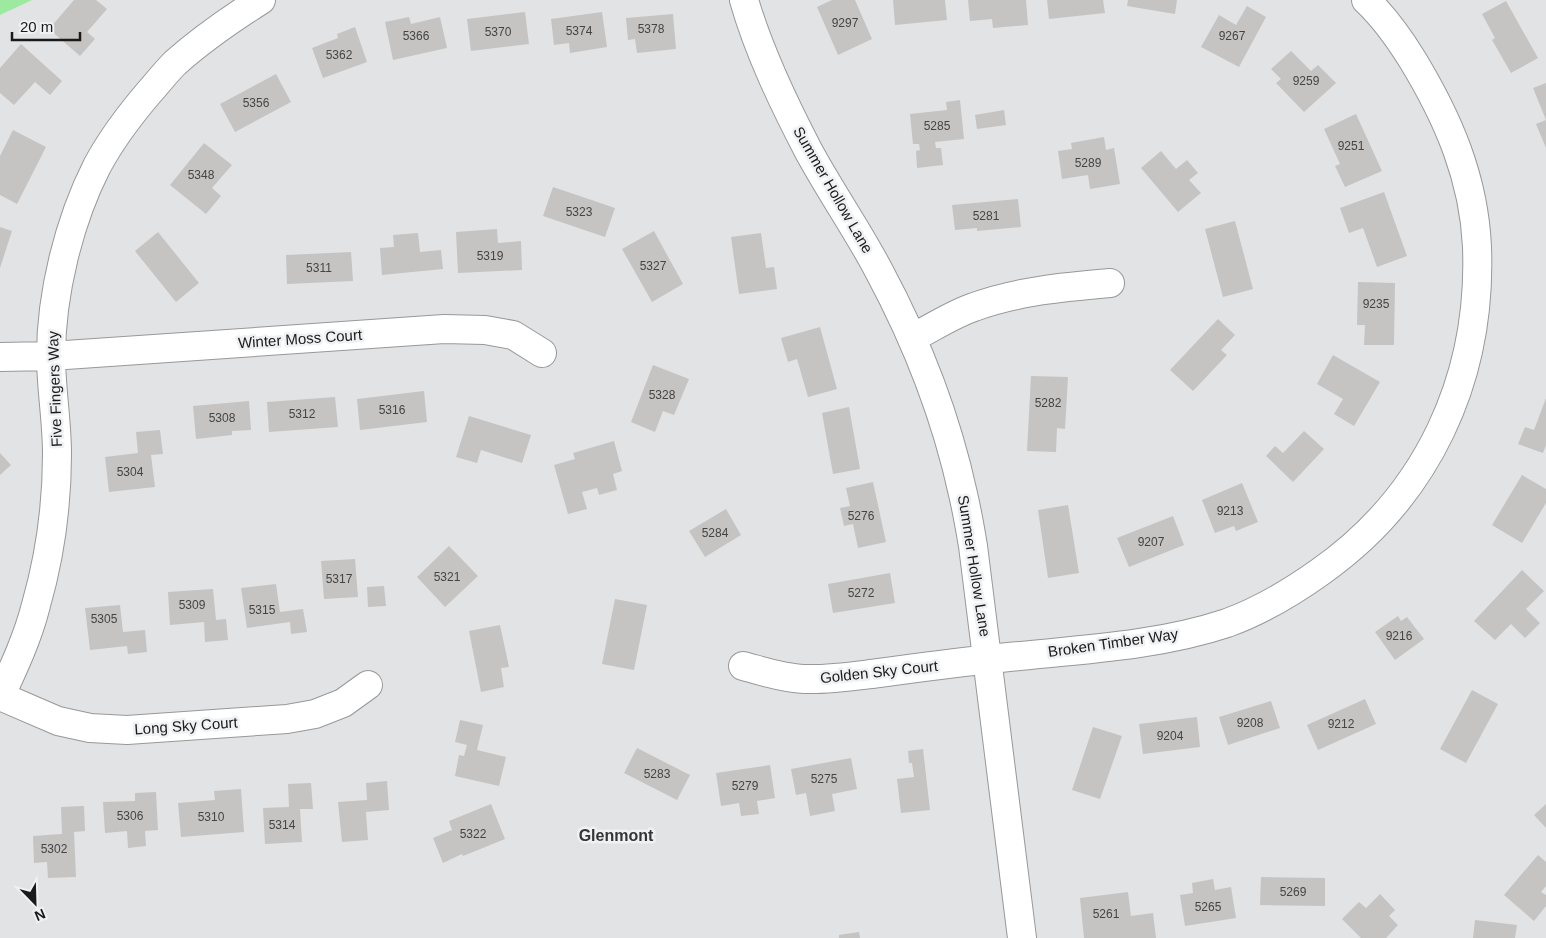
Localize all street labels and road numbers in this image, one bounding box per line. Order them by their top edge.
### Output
street label: Summer Hollow Lane [790,123,877,256]
street label: Winter Moss Court [237,326,363,351]
street label: Five Fingers Way [44,330,65,447]
street label: Summer Hollow Lane [955,494,994,638]
street label: Broken Timber Way [1047,625,1180,660]
street label: Golden Sky Court [819,657,940,686]
street label: Long Sky Court [134,713,239,738]

